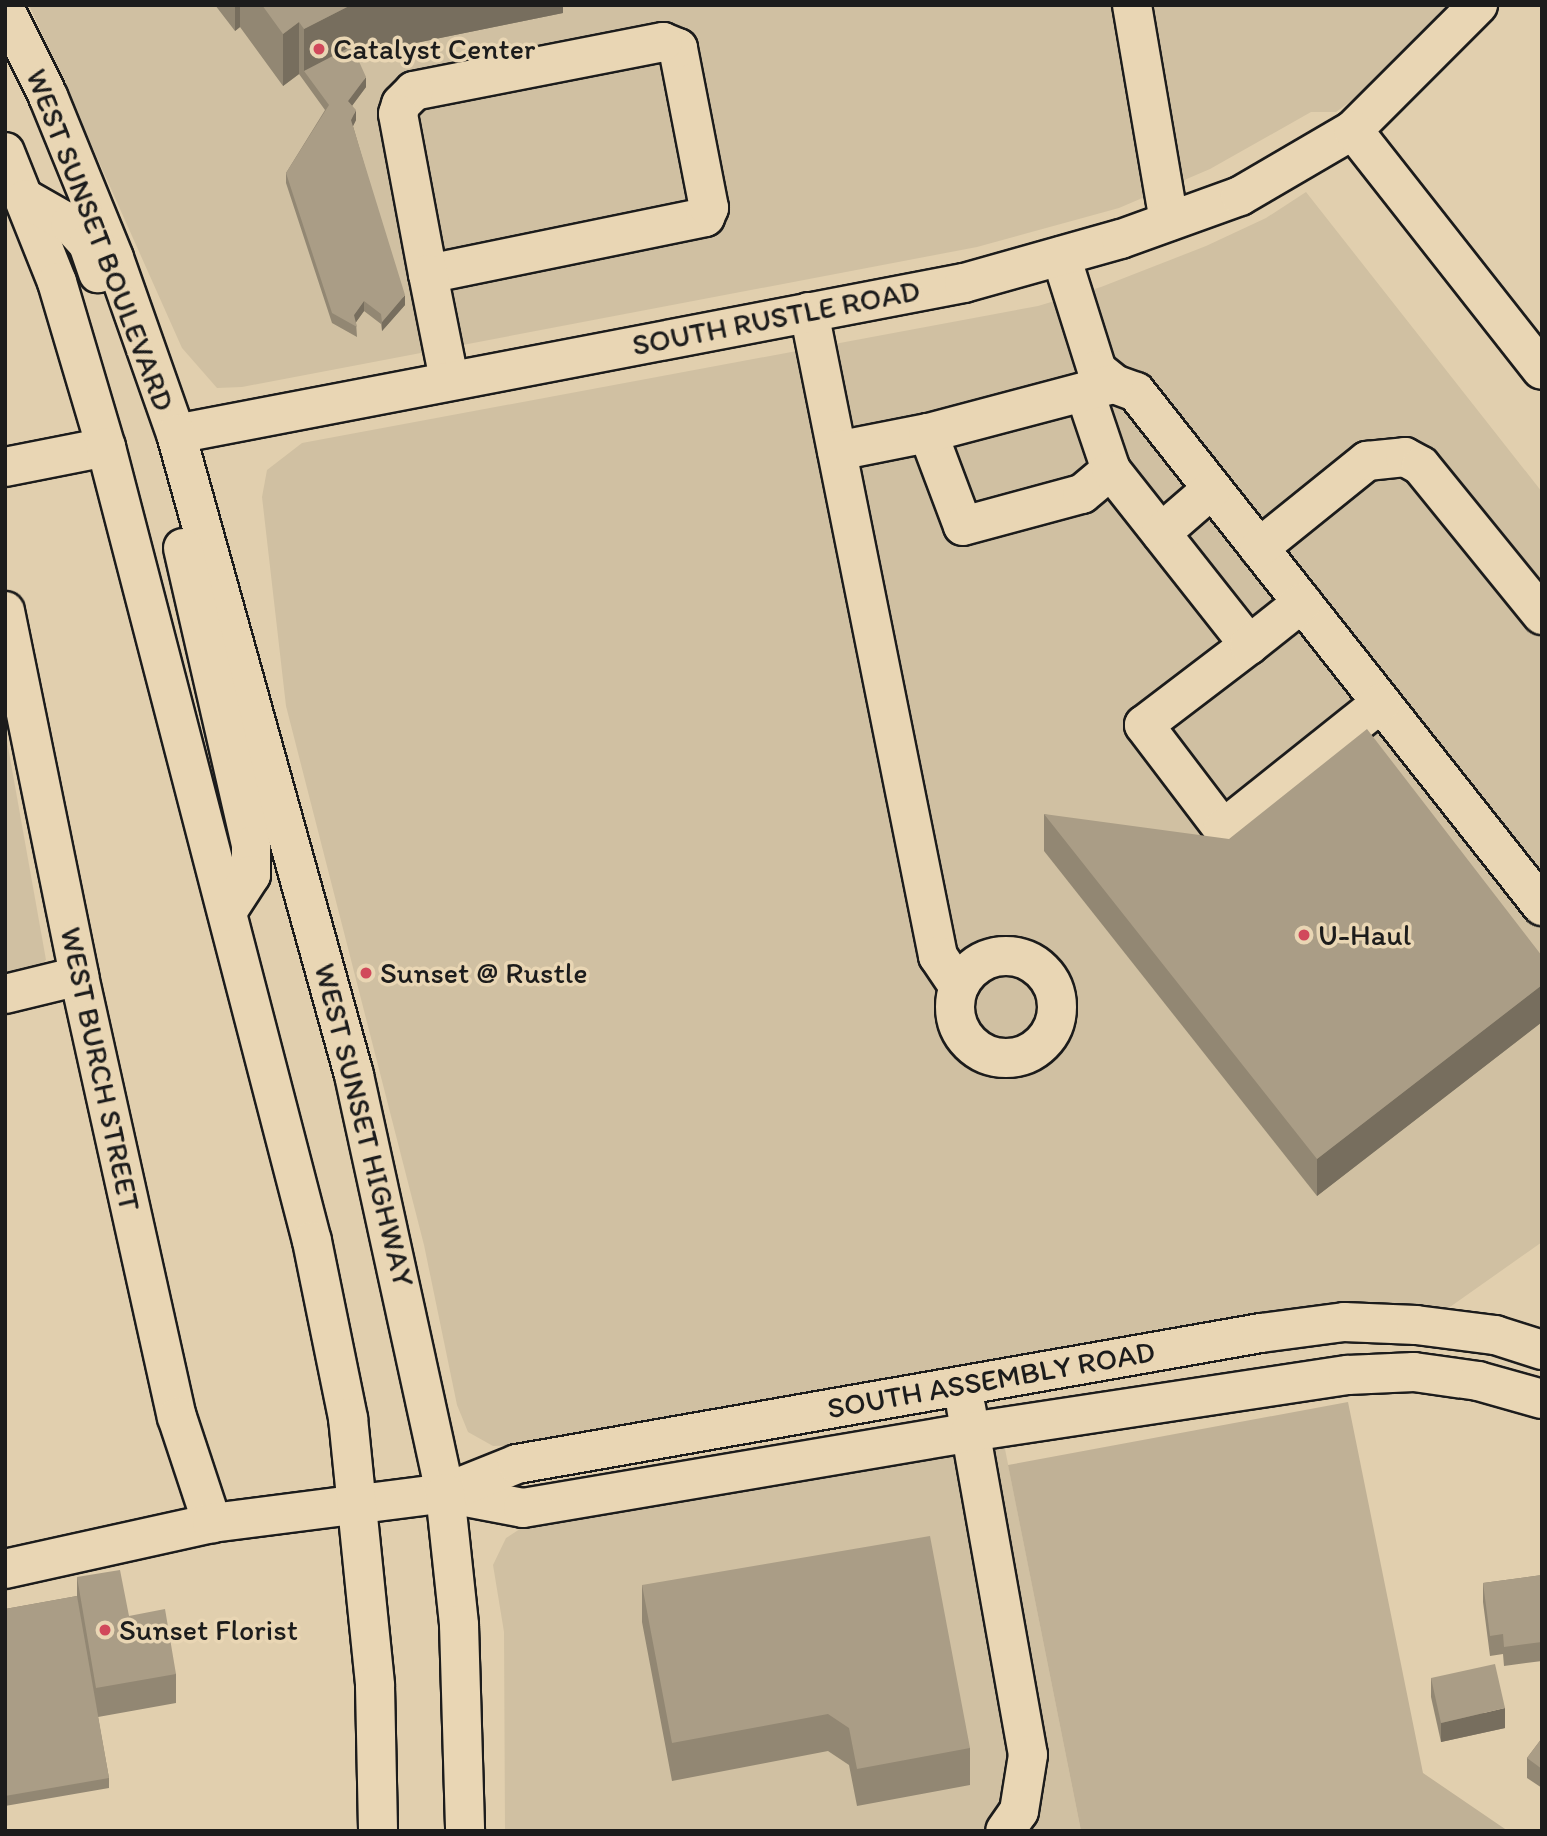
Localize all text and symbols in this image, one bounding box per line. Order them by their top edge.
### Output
place label: Catalyst Center [333,31,536,67]
marker: Catalyst Center [311,41,327,57]
street label: WEST SUNSET BOULEVARD [18,64,182,416]
street label: SOUTH RUSTLE ROAD [630,273,922,363]
place label: U-Haul [1318,917,1411,953]
street label: WEST BURCH STREET [52,924,148,1214]
marker: U-Haul [1296,927,1312,943]
place label: Sunset @ Rustle [380,955,587,991]
street label: WEST SUNSET HIGHWAY [306,959,422,1291]
marker: Sunset @ Rustle [358,965,374,981]
street label: SOUTH ASSEMBLY ROAD [824,1333,1158,1427]
place label: Sunset Florist [119,1612,298,1648]
marker: Sunset Florist [97,1622,113,1638]

